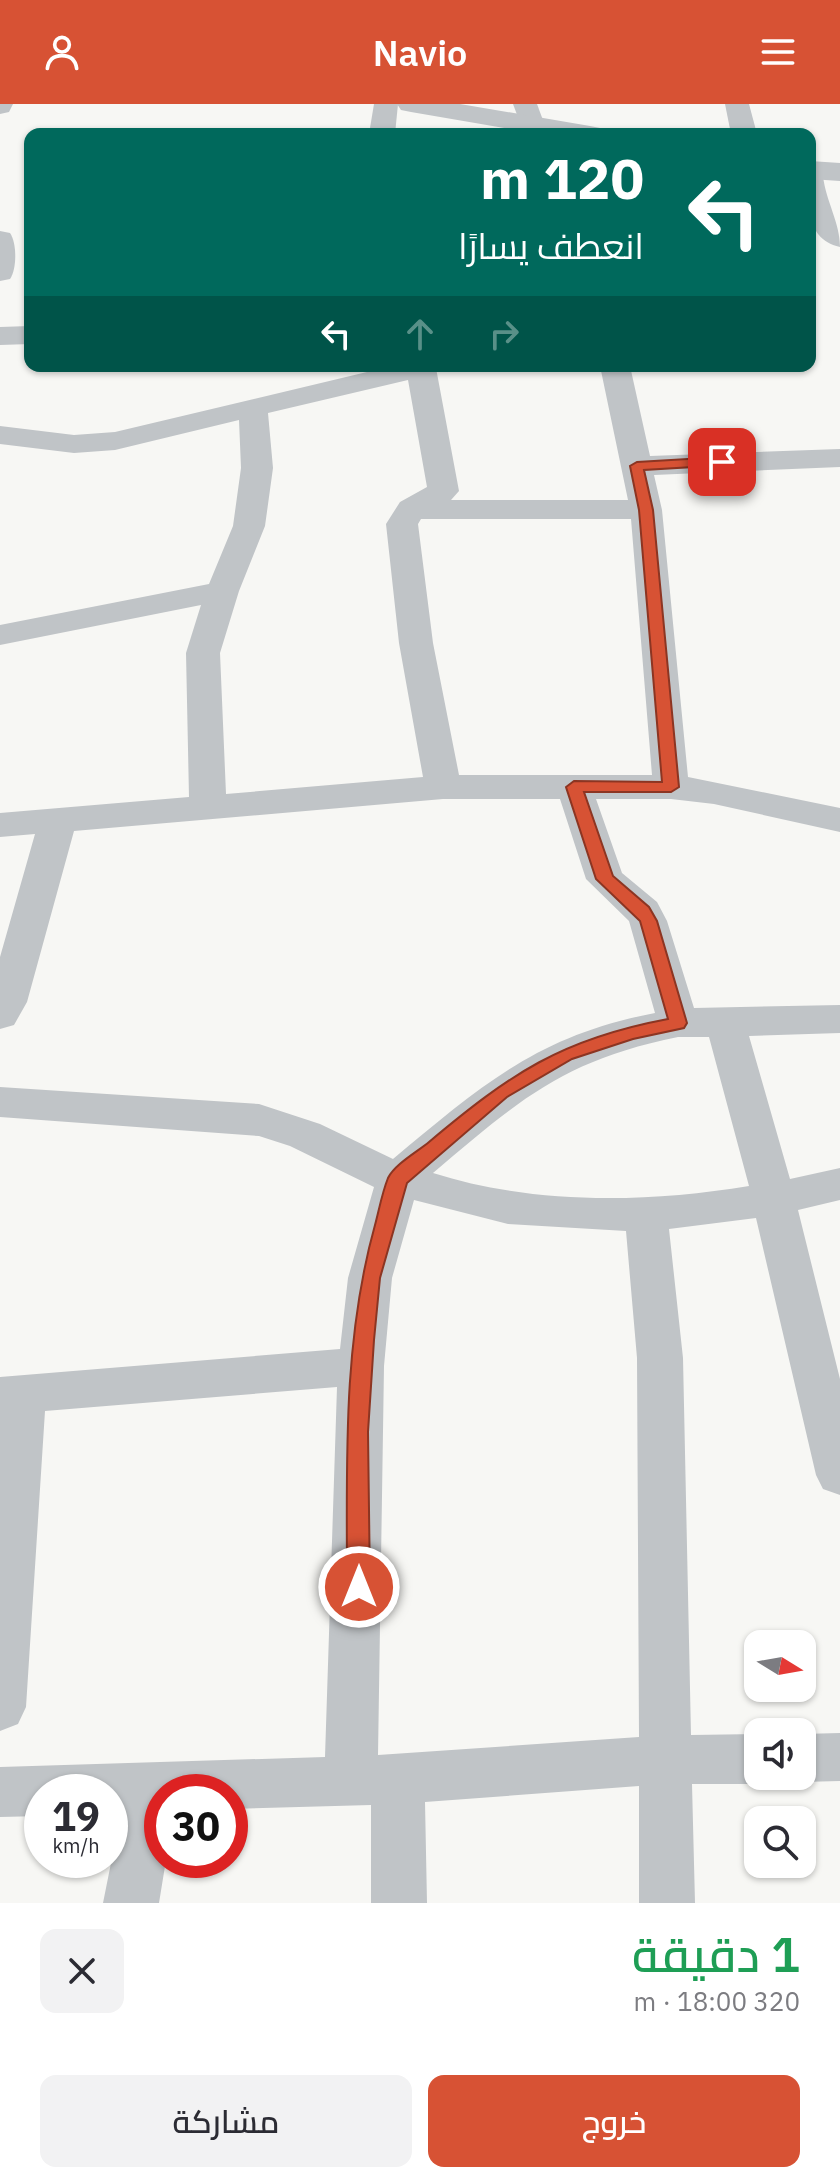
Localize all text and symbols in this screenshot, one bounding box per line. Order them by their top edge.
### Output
text: Navio [373,29,467,76]
icon: person [40,30,84,74]
icon: menu [756,30,800,74]
text: 120 m [480,142,644,214]
icon: left [672,160,776,264]
text: انعطف يسارًا [458,222,644,269]
icon: left [314,312,358,356]
icon: ahead [398,312,442,356]
icon: right [482,312,526,356]
pin [688,428,756,496]
icon: arrive [700,440,744,484]
position arrow [317,1545,401,1629]
north arrow [744,1630,816,1702]
map controls [744,1630,816,1878]
button: sound [744,1718,816,1790]
speed limit sign: 30 [144,1774,248,1878]
text: 19 [52,1790,100,1842]
button: search [744,1806,816,1878]
text: km/h [52,1832,100,1859]
text: 1 دقيقة [632,1923,800,1985]
button: close [40,1929,124,2013]
text: 320 m · 18:00 [634,1984,800,2018]
button: مشاركة [40,2075,412,2167]
button: خروج [428,2075,800,2167]

